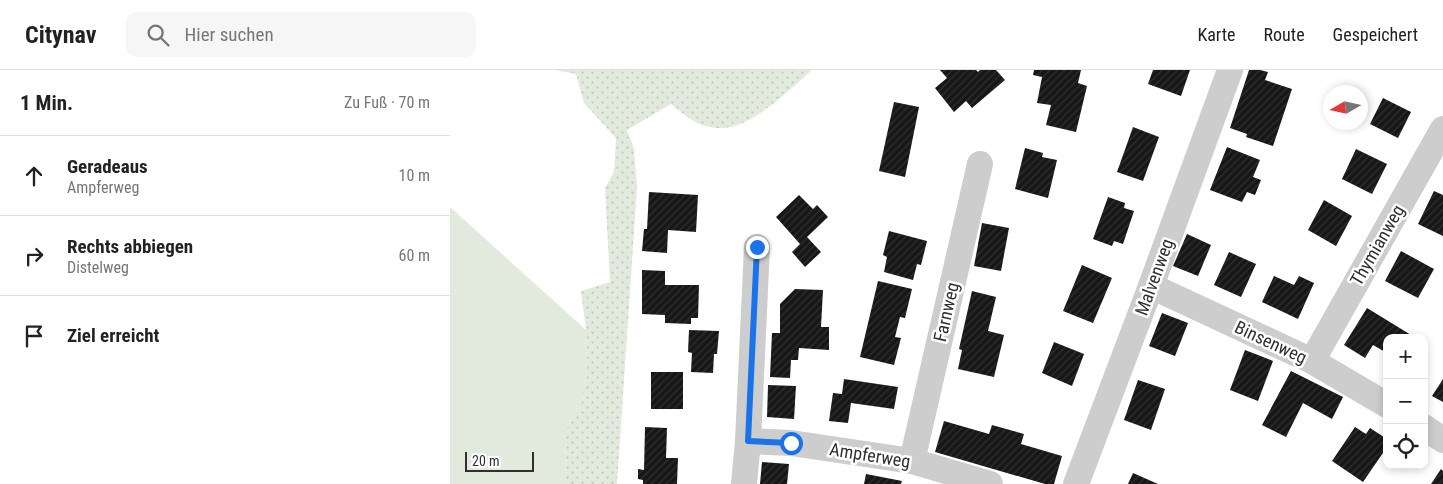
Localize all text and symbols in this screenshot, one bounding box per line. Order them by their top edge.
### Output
search box [126,12,476,57]
text: Citynav [25,21,96,49]
icon: search [144,21,172,49]
text: Hier suchen [184,23,274,46]
text: Karte [1197,24,1236,45]
text: Route [1264,24,1305,45]
text: Gespeichert [1333,24,1418,45]
north arrow [1323,85,1368,130]
text: 1 Min. [20,91,73,115]
text: Zu Fuß · 70 m [344,93,430,112]
text: Geradeaus [67,155,148,178]
icon: ahead [20,162,48,190]
text: 10 m [398,166,430,185]
text: Ampferweg [67,178,139,197]
street label: Thymianweg [1346,201,1408,289]
text: Rechts abbiegen [67,235,193,258]
route end [746,236,769,259]
street label: Malvenweg [1130,236,1178,318]
icon: right [20,242,48,270]
text: 60 m [398,246,430,265]
text: Distelweg [67,258,129,277]
street label: Farnweg [929,280,963,344]
street label: Binsenweg [1232,316,1310,368]
icon: arrive [20,322,48,350]
text: Ziel erreicht [67,324,159,347]
map controls [1383,334,1428,469]
button: + [1383,334,1428,379]
button: − [1383,379,1428,424]
button: locate [1383,424,1428,469]
route start [780,432,803,455]
street label: Ampferweg [828,438,912,472]
scale bar [465,449,534,472]
text: 20 m [472,453,500,469]

